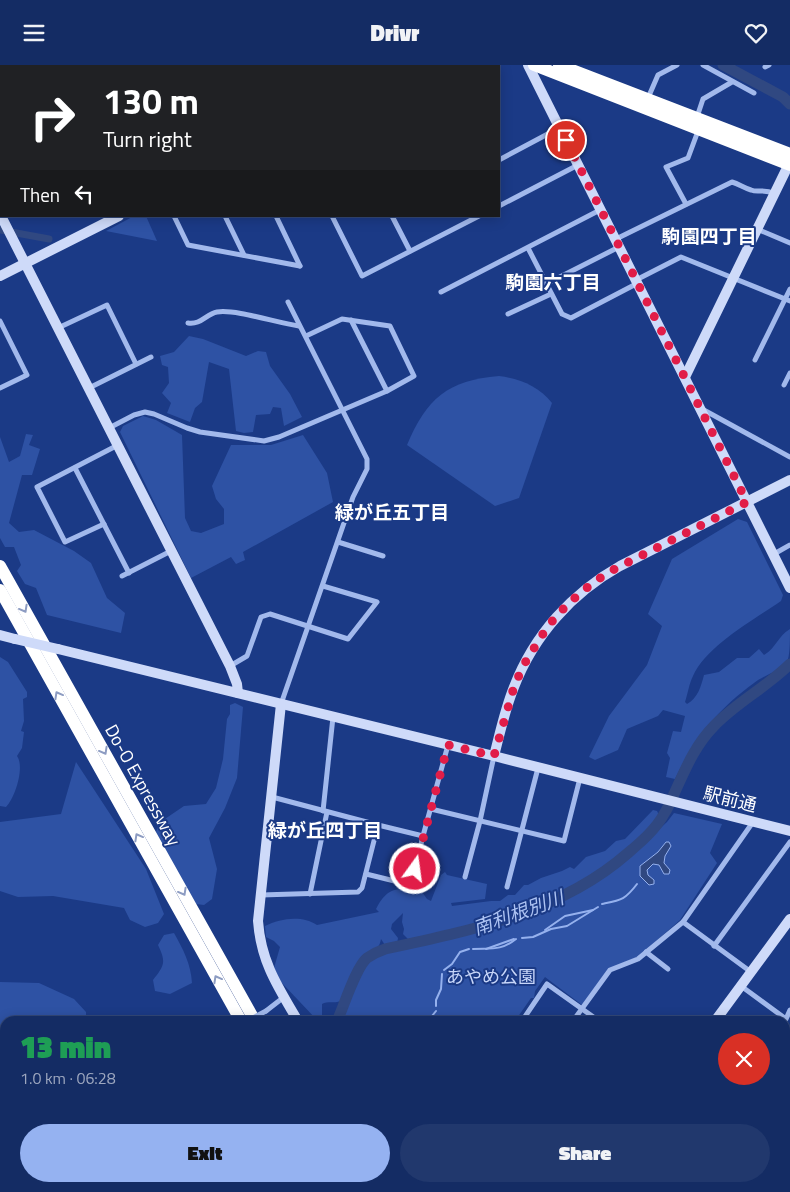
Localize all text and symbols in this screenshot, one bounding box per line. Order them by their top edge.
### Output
text: Drivr [371,16,419,50]
icon: menu [20,19,48,47]
icon: heart [742,19,770,47]
text: 130 m [103,74,199,128]
icon: right [20,85,85,150]
pin [545,119,587,161]
text: Turn right [103,122,192,156]
icon: arrive [552,126,580,154]
text: Then [20,180,60,209]
icon: left [70,180,98,208]
district label: 駒園四丁目 [661,221,757,250]
district label: 駒園六丁目 [505,267,601,296]
district label: 緑が丘五丁目 [335,497,449,526]
one-way arrow [18,604,28,613]
one-way arrow [55,691,65,700]
street label: Do-O Expressway [98,719,188,851]
one-way arrow [97,745,107,754]
street label: 駅前通 [701,779,759,819]
district label: 緑が丘四丁目 [268,815,382,844]
one-way arrow [134,833,144,842]
position arrow [388,842,440,894]
water label: 南利根別川 [468,881,569,942]
one-way arrow [177,887,187,896]
park label: あやめ公園 [446,963,536,990]
one-way arrow [213,975,223,984]
text: 13 min [20,1024,111,1070]
button: close [718,1033,770,1085]
text: 1.0 km · 06:28 [20,1066,116,1090]
button: Exit [20,1124,390,1182]
button: Share [400,1124,770,1182]

